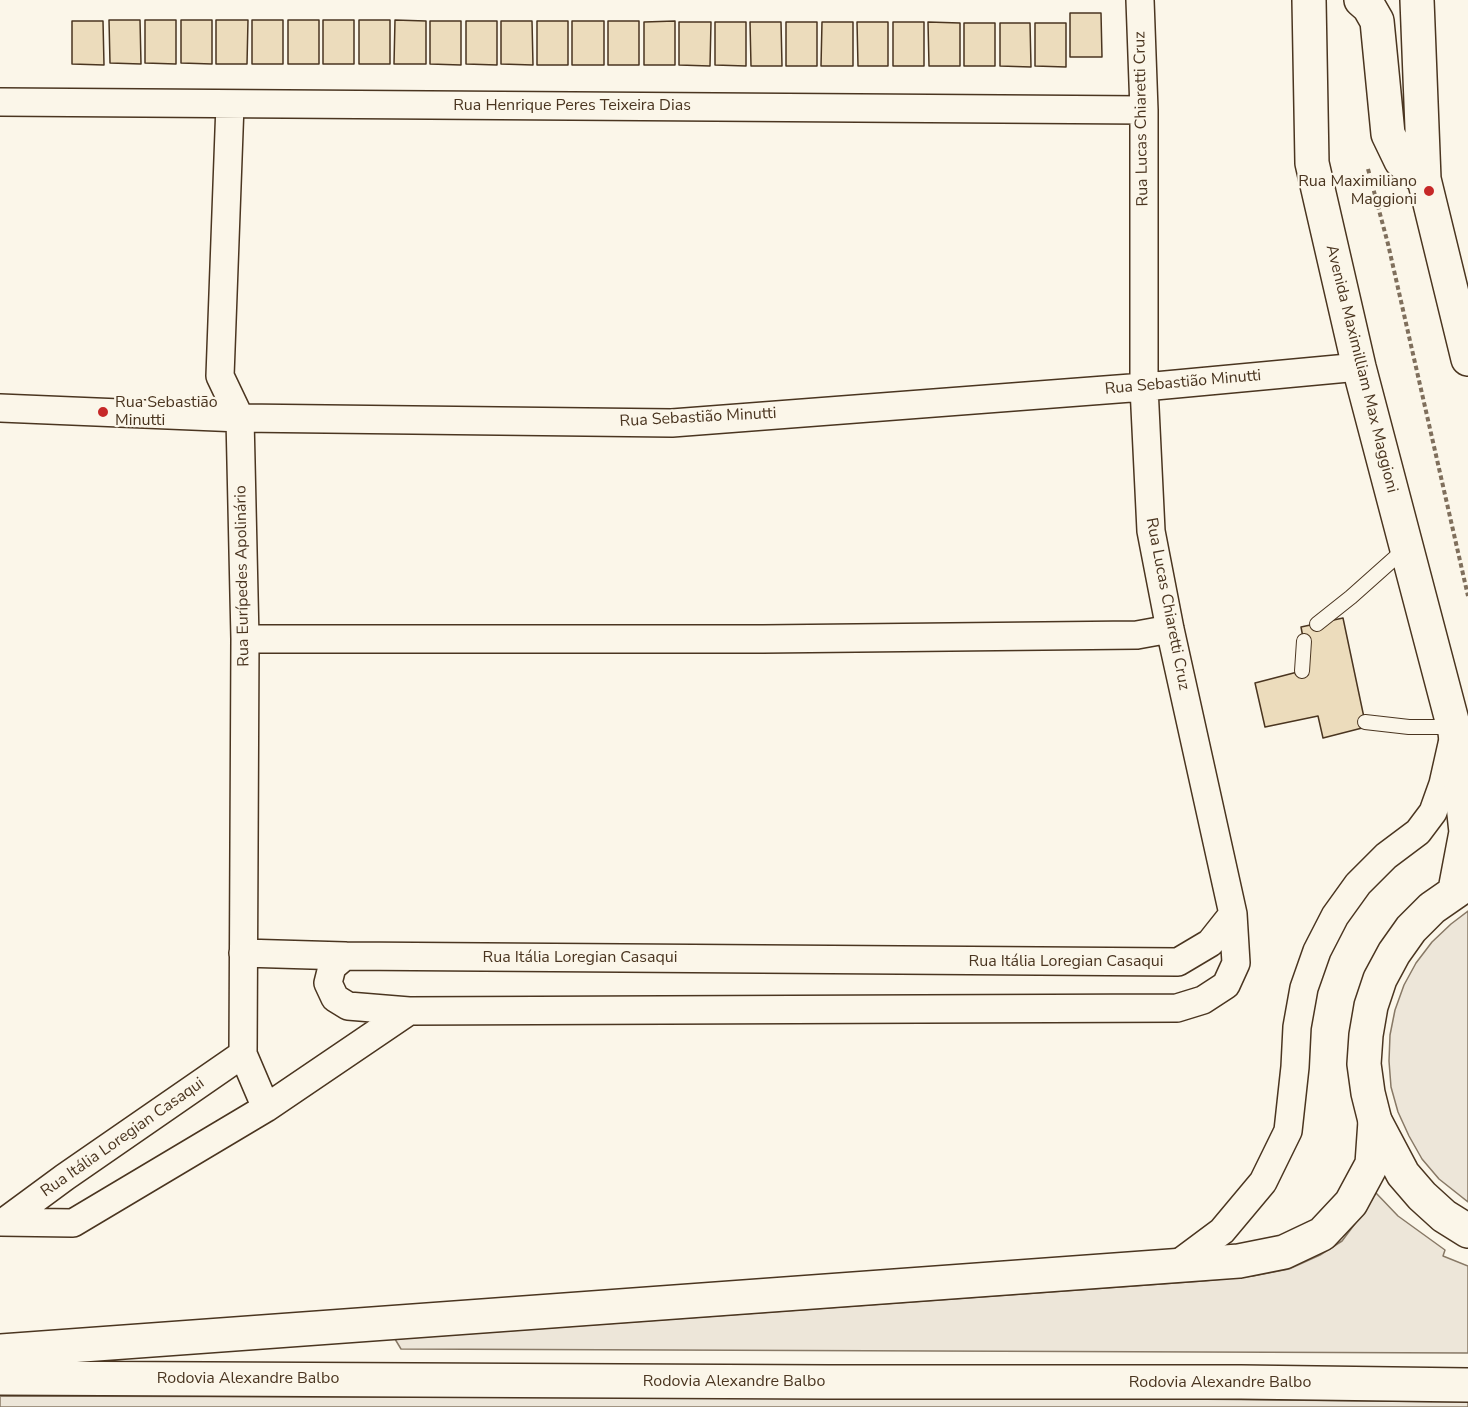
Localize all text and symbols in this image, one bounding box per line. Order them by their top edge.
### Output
street label: Rua Lucas Chiaretti Cruz [1131,31,1153,207]
street label: Rua Henrique Peres Teixeira Dias [453,96,691,116]
place label: Rua Maximiliano Maggioni [1298,172,1417,210]
marker: Rua Maximiliano Maggioni [1422,184,1436,198]
street label: Avenida Maximilliam Max Maggioni [1321,243,1401,495]
street label: Rua Sebastião Minutti [1104,367,1262,399]
place label: Rua Sebastião Minutti [115,393,218,431]
street label: Rua Sebastião Minutti [619,404,777,432]
marker: Rua Sebastião Minutti [96,405,110,419]
street label: Rua Eurípedes Apolinário [232,485,254,667]
street label: Rua Lucas Chiaretti Cruz [1141,516,1193,692]
street label: Rua Itália Loregian Casaqui [482,948,678,968]
street label: Rua Itália Loregian Casaqui [968,952,1164,972]
street label: Rua Itália Loregian Casaqui [38,1074,208,1202]
street label: Rodovia Alexandre Balbo [157,1369,339,1389]
street label: Rodovia Alexandre Balbo [643,1372,825,1392]
street label: Rodovia Alexandre Balbo [1129,1373,1311,1393]

